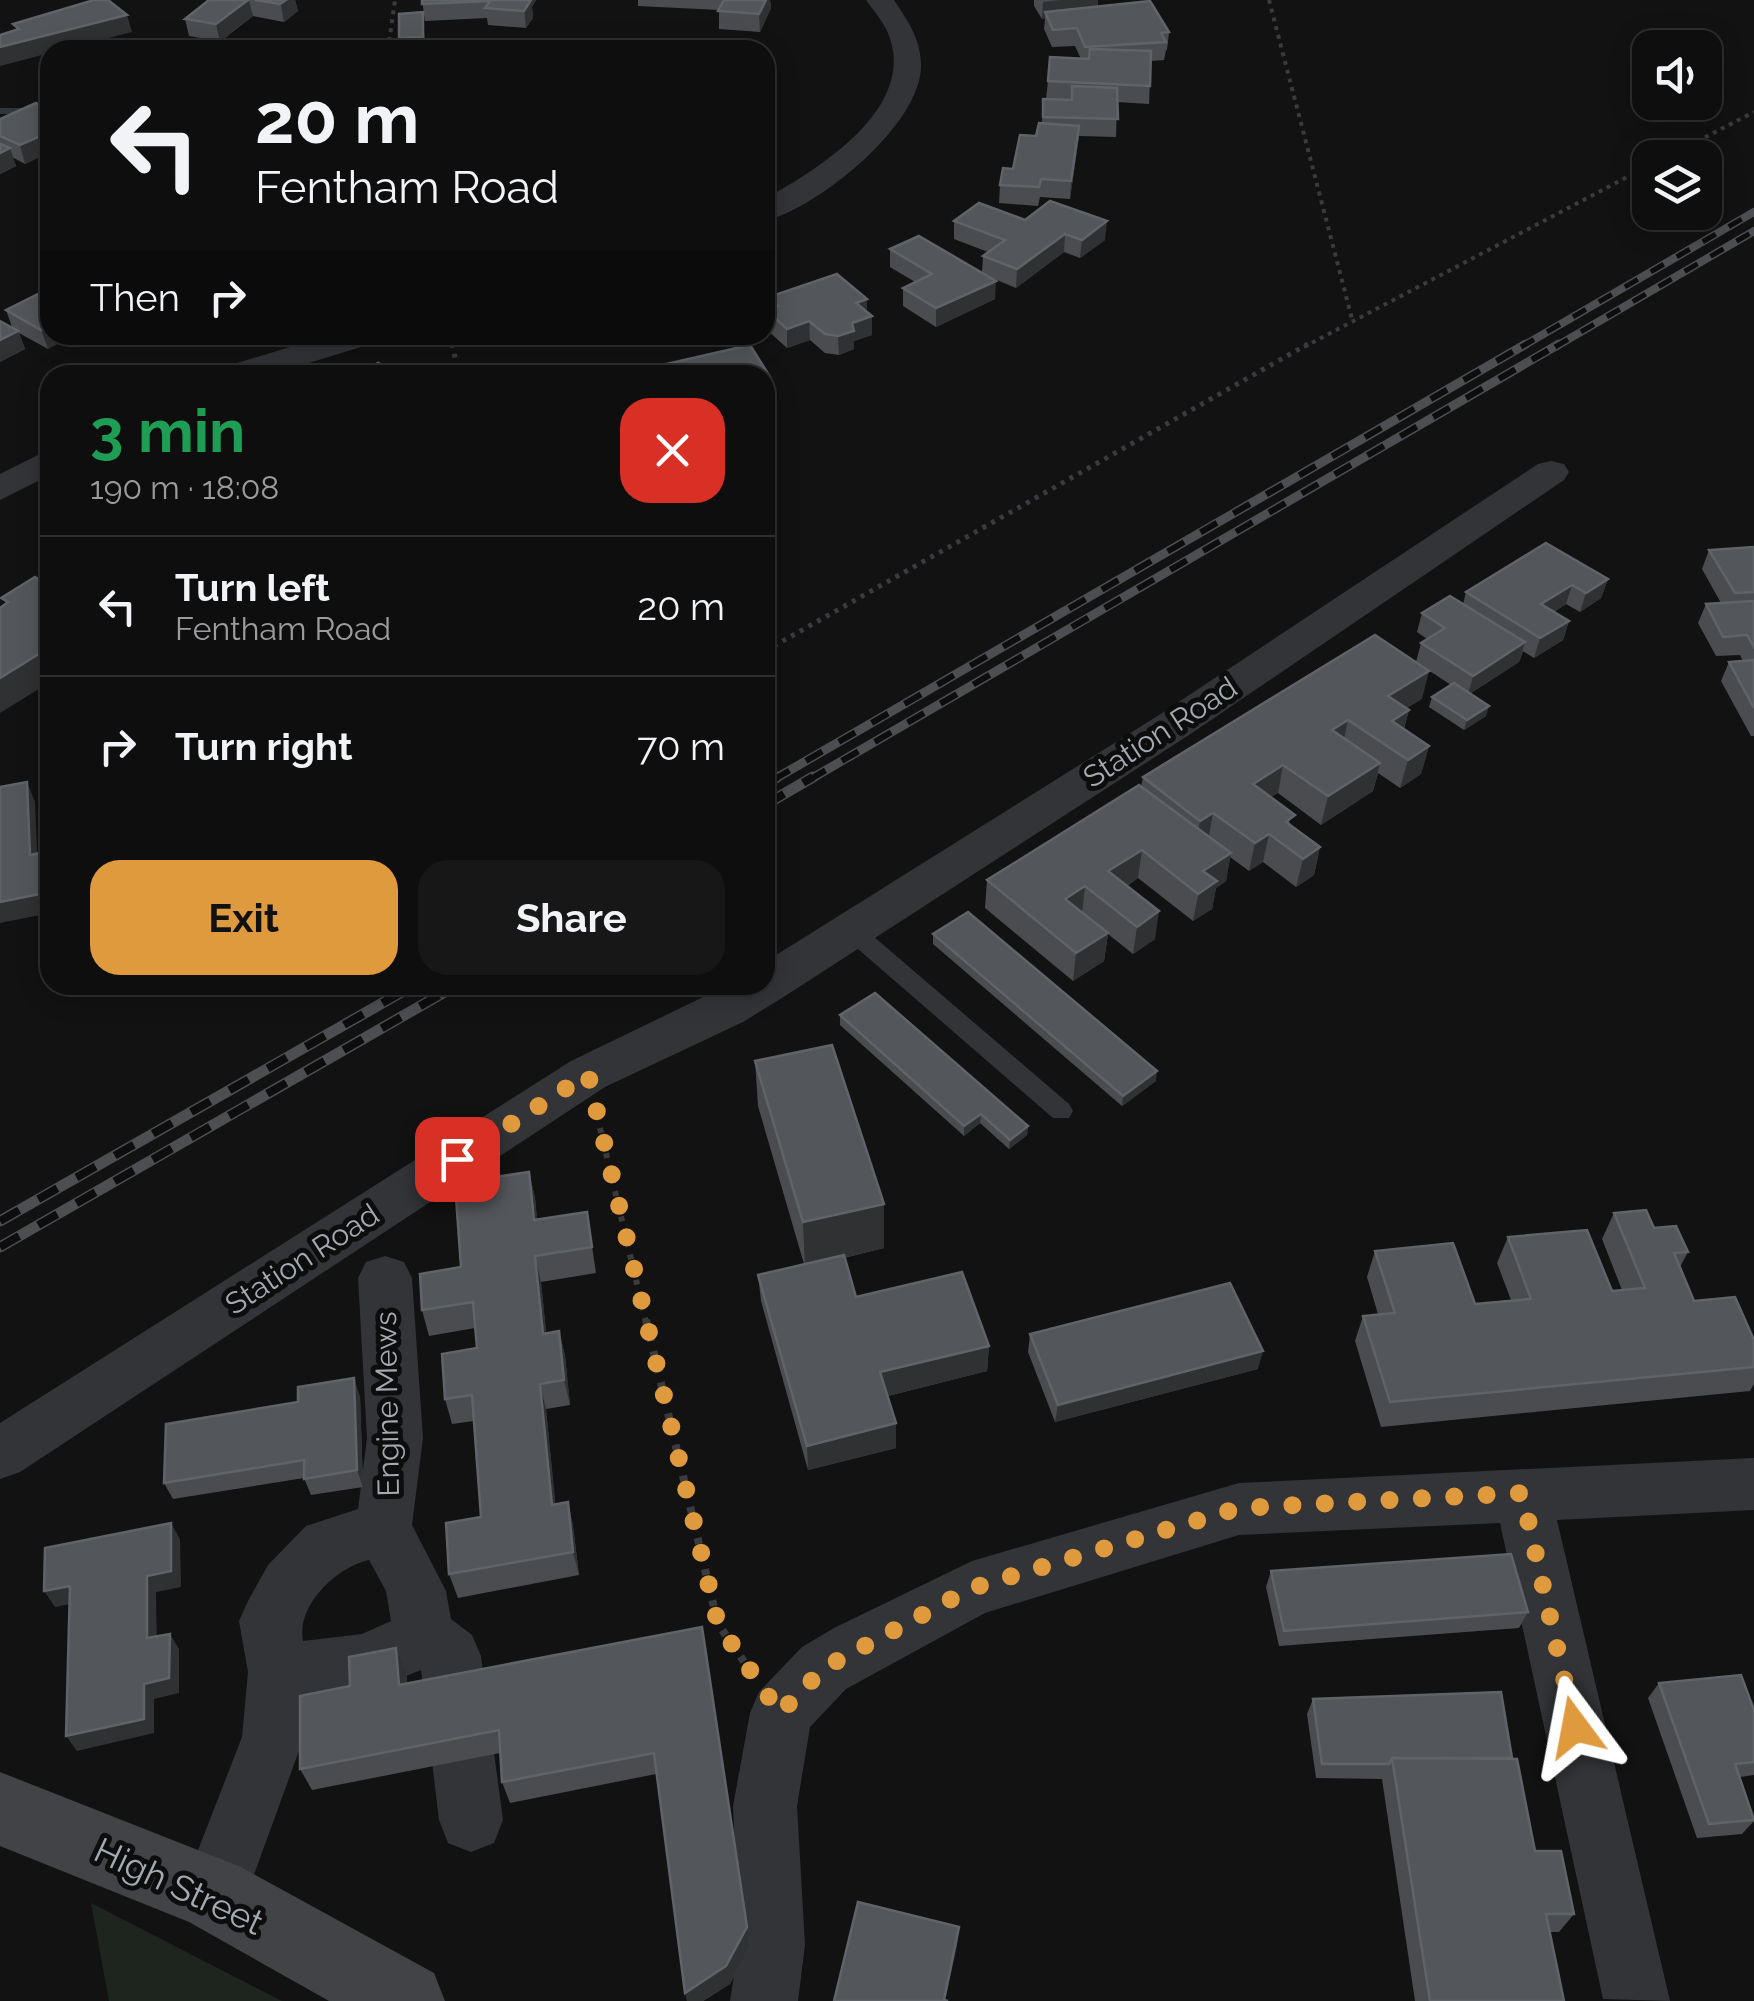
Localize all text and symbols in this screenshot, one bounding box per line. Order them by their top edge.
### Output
map controls [1632,30,1722,230]
button: sound [1632,30,1722,120]
text: 20 m [255,77,419,159]
icon: left [90,80,220,210]
button: layers [1632,140,1722,230]
text: Fentham Road [255,161,559,214]
icon: right [200,270,255,325]
text: Then [90,275,180,320]
text: 3 min [90,396,245,466]
button: close [620,398,725,503]
text: 190 m · 18:08 [90,469,279,506]
text: Turn left [175,565,330,610]
icon: left [90,579,145,634]
text: 20 m [637,584,725,629]
text: Fentham Road [175,610,391,647]
street label: Station Road [1077,669,1243,795]
icon: right [90,719,145,774]
text: Turn right [175,724,352,769]
text: 70 m [637,724,725,769]
button: Exit [90,860,398,975]
button: Share [418,860,725,975]
pin [415,1117,500,1202]
icon: arrive [430,1132,485,1187]
street label: Station Road [219,1196,385,1322]
street label: Engine Mews [368,1311,406,1497]
position arrow [1523,1675,1627,1779]
street label: High Street [88,1829,270,1943]

